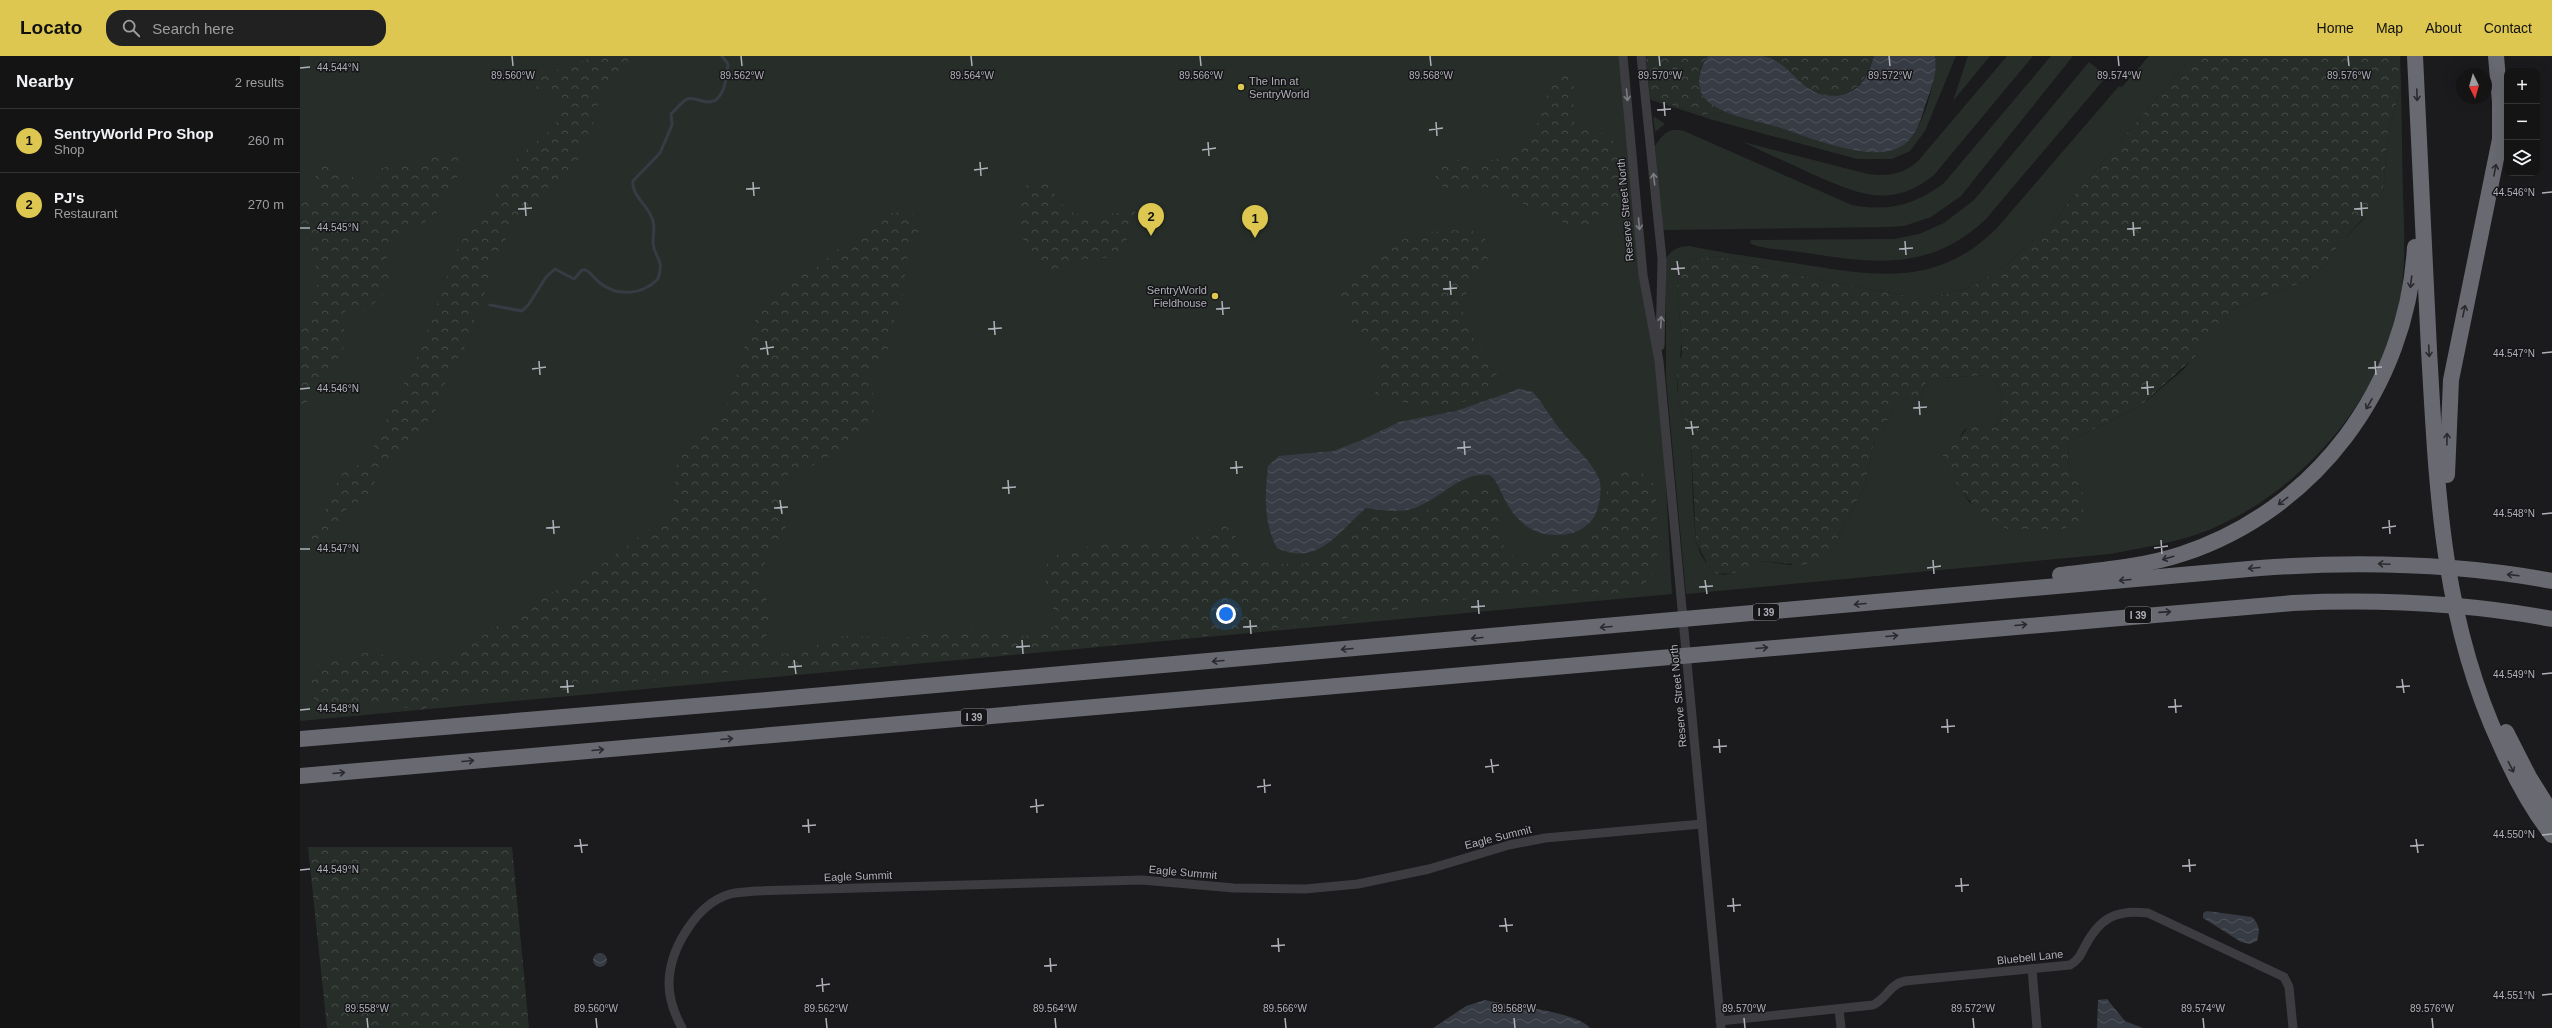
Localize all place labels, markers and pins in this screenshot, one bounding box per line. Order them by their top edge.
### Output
place label: The Inn at SentryWorld [1249,75,1309,100]
marker: The Inn at SentryWorld [1236,82,1246,92]
pin: 2 [1138,203,1164,236]
pin: 1 [1242,205,1268,238]
place label: SentryWorld Fieldhouse [1147,284,1207,309]
marker: SentryWorld Fieldhouse [1210,291,1220,301]

